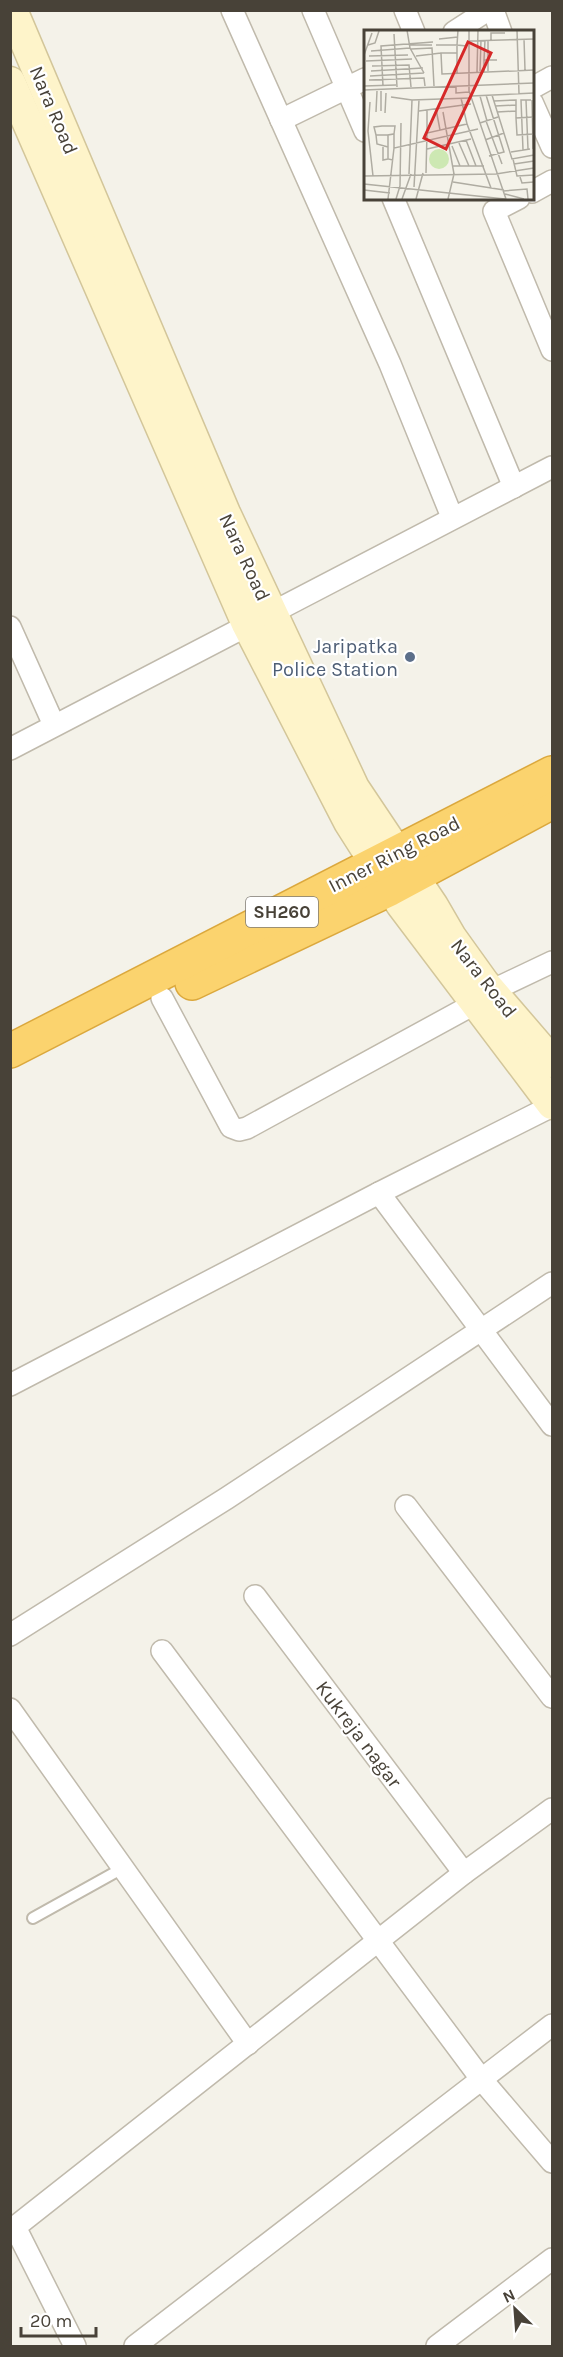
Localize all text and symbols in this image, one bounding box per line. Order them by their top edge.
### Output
inset map [364,30,533,200]
street label: Nara Road [25,63,82,158]
street label: Nara Road [214,510,275,605]
place label: Jaripatka Police Station [272,635,398,681]
marker: Jaripatka Police Station [403,650,417,664]
street label: Inner Ring Road [325,811,464,897]
road number: SH260 [246,897,318,927]
street label: Nara Road [446,934,522,1022]
street label: Kukreja nagar [311,1676,407,1793]
north arrow [485,2279,545,2339]
text: N [500,2285,518,2307]
scale bar [21,2300,96,2338]
text: 20 m [30,2310,72,2332]

